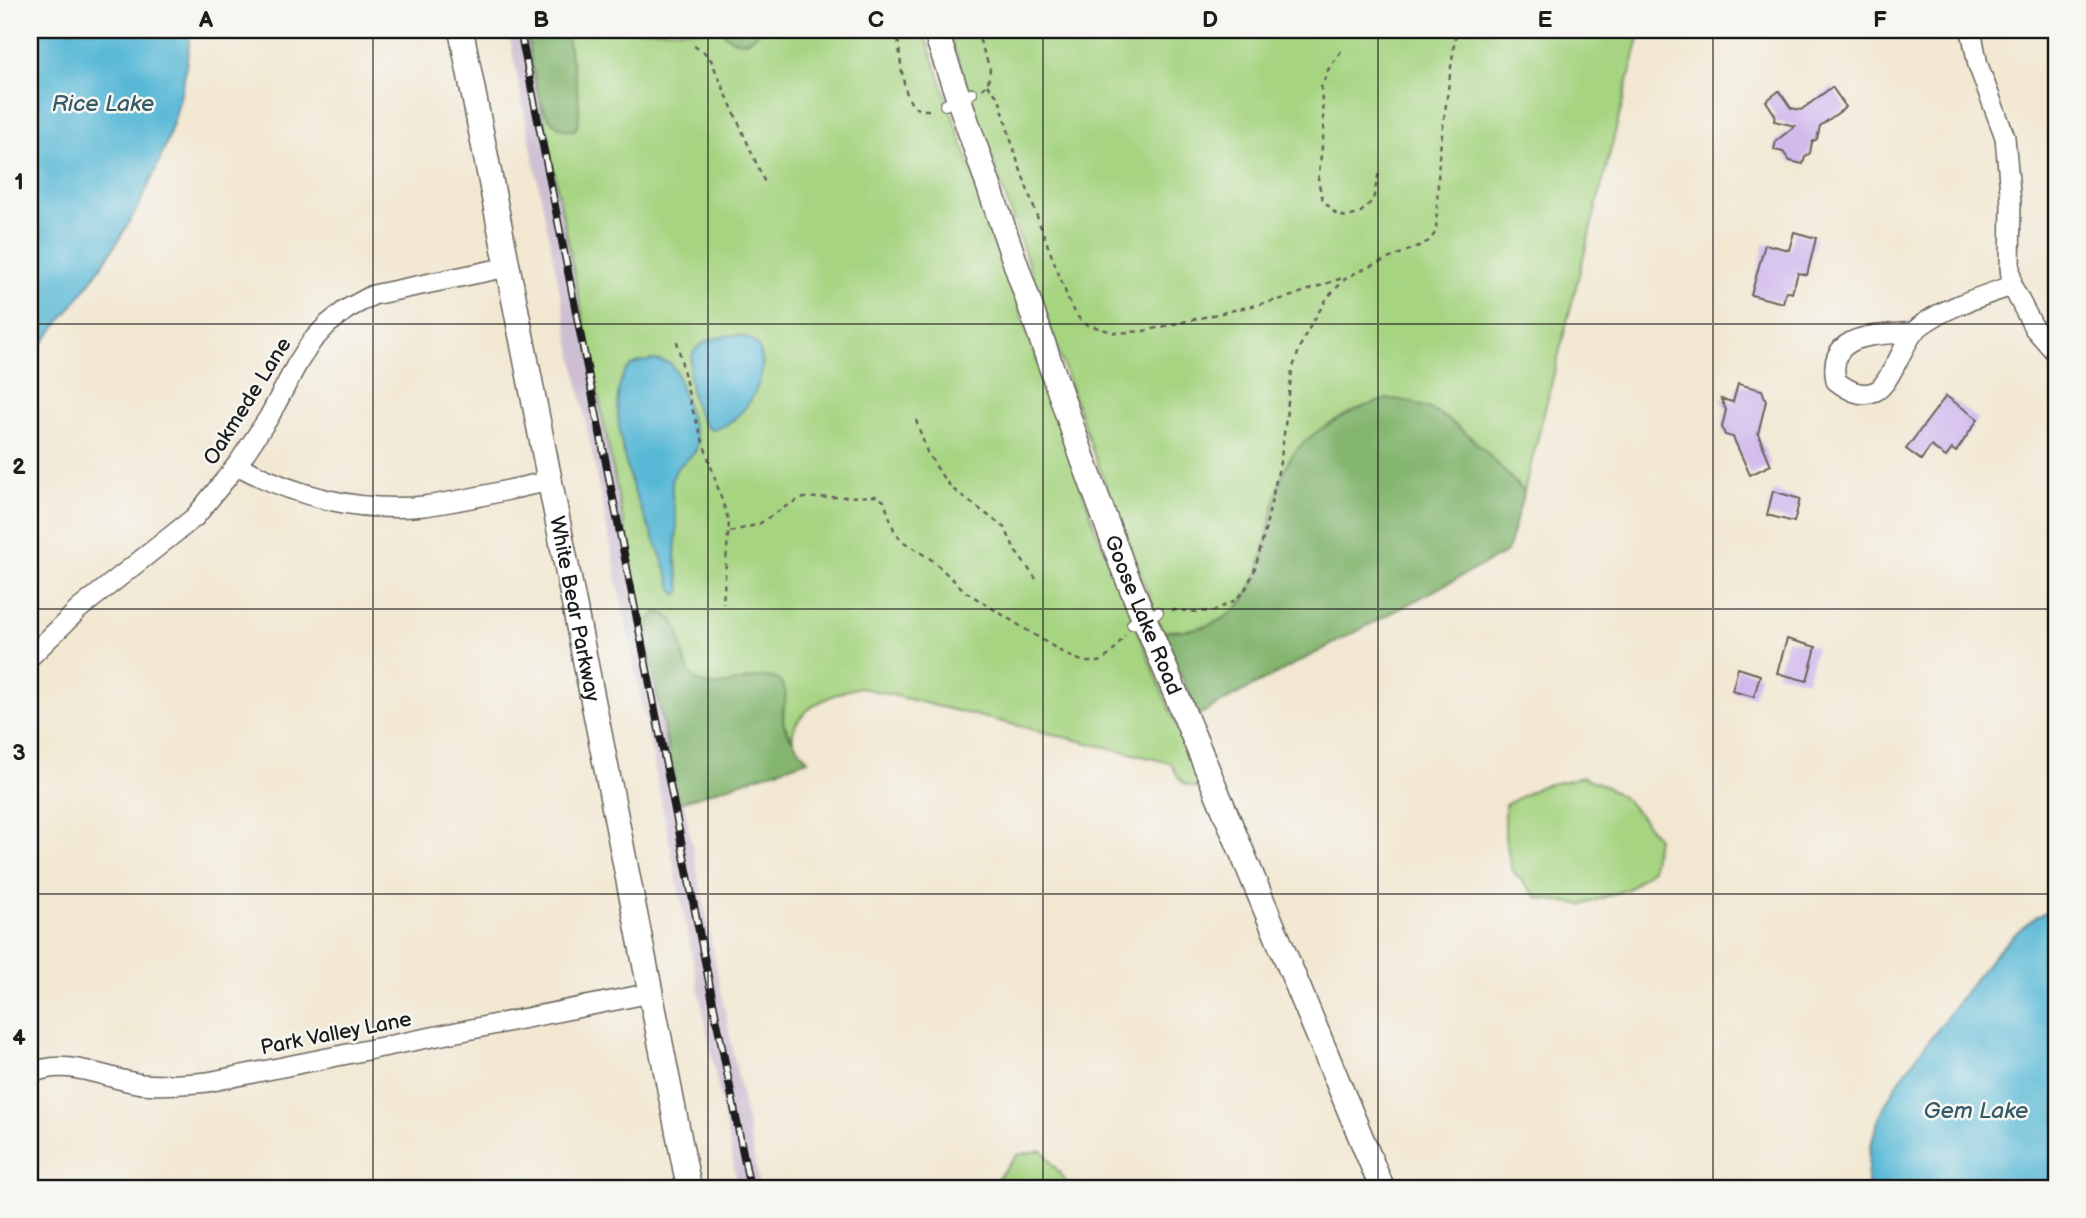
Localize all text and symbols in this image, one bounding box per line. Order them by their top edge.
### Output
text: A [198,6,214,34]
text: B [533,6,549,34]
text: C [868,6,884,34]
text: D [1202,6,1218,34]
text: E [1538,6,1553,34]
text: F [1873,6,1887,34]
water label: Rice Lake [52,90,154,118]
text: 1 [14,168,24,196]
street label: Oakmede Lane [198,333,297,470]
text: 2 [12,453,26,481]
street label: White Bear Parkway [544,514,605,704]
street label: Goose Lake Road [1099,532,1187,699]
text: 3 [12,739,26,767]
street label: Park Valley Lane [258,1007,414,1060]
text: 4 [12,1024,26,1052]
water label: Gem Lake [1924,1097,2028,1125]

